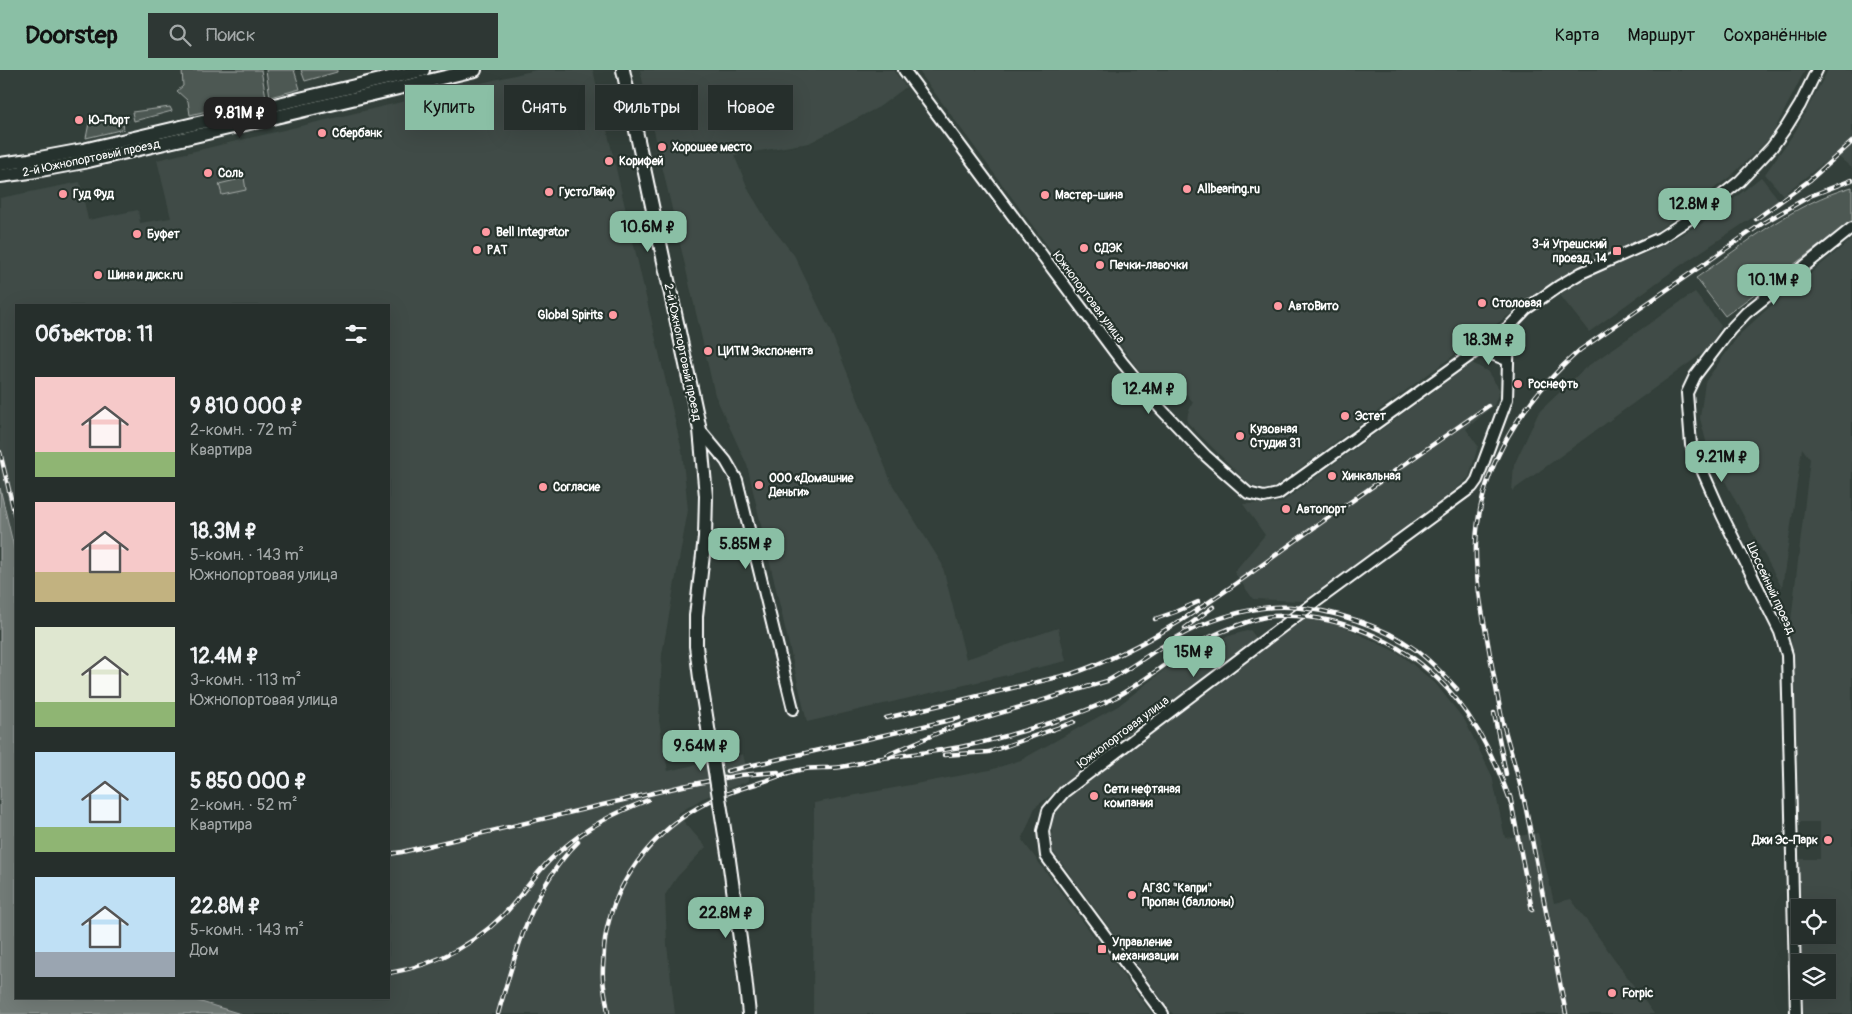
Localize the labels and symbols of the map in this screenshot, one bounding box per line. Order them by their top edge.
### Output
pin: 9.81M ₽ [194,97,286,139]
place label: Ю-Порт [88,113,131,128]
marker: Ю-Порт [73,114,85,126]
place label: Сбербанк [332,126,383,141]
marker: Сбербанк [316,127,328,139]
street label: 2-й Южнопортовый проезд [21,136,162,180]
place label: Хорошее место [672,140,753,155]
marker: Хорошее место [656,141,668,153]
place label: Корифей [619,154,664,169]
marker: Корифей [603,155,615,167]
place label: Соль [218,166,244,181]
marker: Соль [202,167,214,179]
place label: Allbearing.ru [1197,182,1260,197]
marker: Allbearing.ru [1181,183,1193,195]
place label: ГустоЛайф [559,185,616,200]
marker: ГустоЛайф [543,186,555,198]
place label: Гуд Фуд [73,187,115,202]
marker: Гуд Фуд [57,188,69,200]
place label: Мастер-шина [1055,188,1124,203]
pin: 12.8M ₽ [1649,188,1741,230]
marker: Мастер-шина [1039,189,1051,201]
pin: 10.6M ₽ [602,210,694,253]
place label: Bell Integrator [496,225,570,240]
marker: Bell Integrator [480,226,492,238]
place label: Буфет [147,227,181,242]
marker: Буфет [131,228,143,240]
place label: 3-й Угрешский проезд, 14 [1532,237,1607,266]
place label: СДЭК [1094,241,1123,256]
marker: СДЭК [1078,242,1090,254]
place label: РАТ [487,243,508,258]
marker: РАТ [471,244,483,256]
marker: 3-й Угрешский проезд, 14 [1611,245,1623,257]
street label: Южнопортовая улица [1049,249,1128,346]
place label: Печки-лавочки [1110,258,1188,273]
marker: Печки-лавочки [1094,259,1106,271]
pin: 10.1M ₽ [1728,264,1820,306]
place label: Шина и диск.ru [107,268,183,283]
marker: Шина и диск.ru [92,269,104,281]
street label: 2-й Южнопортовый проезд [661,282,705,423]
place label: Столовая [1492,296,1542,311]
marker: Столовая [1476,297,1488,309]
place label: АвтоВито [1288,299,1339,314]
marker: АвтоВито [1272,300,1284,312]
place label: Global Spirits [538,308,604,323]
marker: Global Spirits [607,309,619,321]
pin: 18.3M ₽ [1443,324,1535,366]
place label: ЦИТМ Экспонента [718,344,814,359]
marker: ЦИТМ Экспонента [702,345,714,357]
pin: 12.4M ₽ [1103,372,1195,415]
place label: Роснефть [1528,377,1579,392]
marker: Роснефть [1512,378,1524,390]
place label: Эстет [1355,409,1387,424]
marker: Эстет [1339,410,1351,422]
place label: Кузовная Студия 31 [1250,422,1301,451]
marker: Кузовная Студия 31 [1234,430,1246,442]
pin: 9.21M ₽ [1676,440,1768,483]
place label: Хинкальная [1342,469,1401,484]
marker: Хинкальная [1326,470,1338,482]
place label: ООО «Домашние Деньги» [768,471,854,500]
marker: ООО «Домашние Деньги» [753,479,765,491]
place label: Согласие [553,480,601,495]
marker: Согласие [537,481,549,493]
place label: Автопорт [1296,502,1347,517]
marker: Автопорт [1280,503,1292,515]
pin: 5.85M ₽ [700,528,792,570]
street label: Шоссейный проезд [1743,540,1799,637]
pin: 15M ₽ [1159,636,1229,678]
street label: Южнопортовая улица [1075,693,1172,772]
pin: 9.64M ₽ [655,730,747,772]
place label: Сети нефтяная компания [1104,782,1181,811]
marker: Сети нефтяная компания [1088,790,1100,802]
place label: Джи Эс-Парк [1751,833,1819,848]
marker: Джи Эс-Парк [1822,834,1834,846]
place label: АГЗС "Капри" Пропан (баллоны) [1142,881,1235,910]
marker: АГЗС "Капри" Пропан (баллоны) [1126,889,1138,901]
pin: 22.8M ₽ [680,896,772,939]
place label: Управление механизации [1112,935,1179,964]
marker: Управление механизации [1096,943,1108,955]
place label: Forpic [1622,986,1653,1001]
marker: Forpic [1606,987,1618,999]

